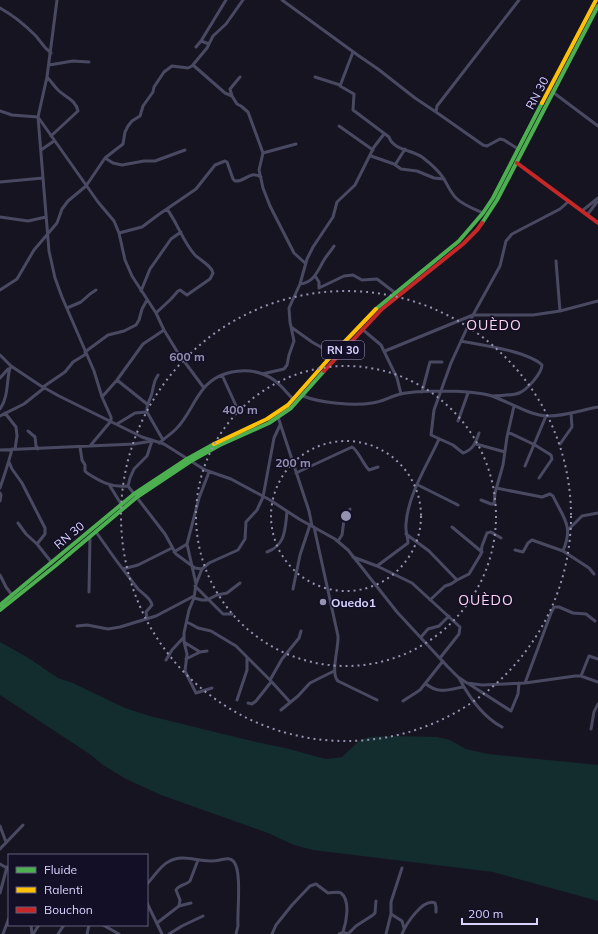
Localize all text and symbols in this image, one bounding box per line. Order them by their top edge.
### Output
street label: RN 30 [522,74,552,112]
district label: OUÈDO [466,316,522,334]
road number: RN 30 [322,341,364,359]
text: 600 m [169,349,205,364]
text: 400 m [222,402,258,417]
text: 200 m [275,455,311,470]
centre of rings [339,509,353,523]
street label: RN 30 [51,518,87,552]
district label: OUÈDO [458,591,514,609]
place label: Ouedo1 [331,595,376,610]
marker: Ouedo1 [318,597,328,607]
legend [8,854,148,926]
text: Fluide [44,862,77,877]
text: Ralenti [44,882,83,897]
scale bar [462,900,537,926]
text: Bouchon [44,902,93,917]
text: 200 m [468,906,503,921]

